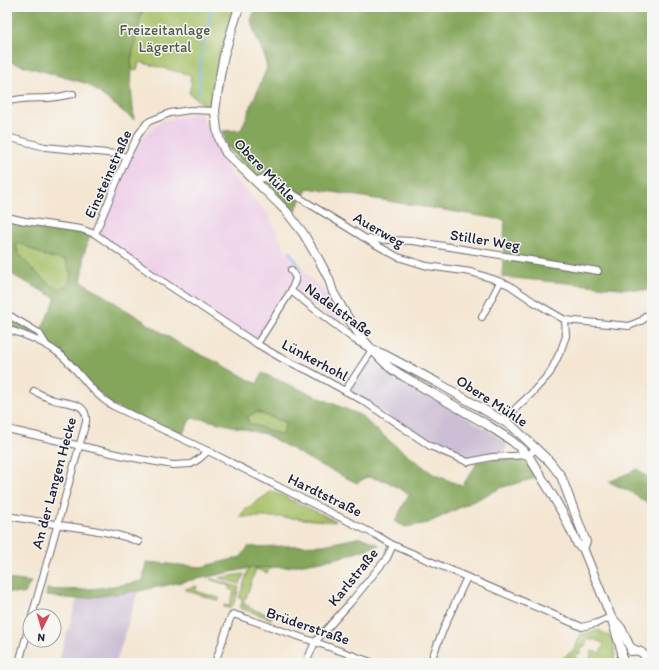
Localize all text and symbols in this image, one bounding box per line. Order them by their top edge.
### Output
park label: Freizeitanlage Lägertal [120,21,210,56]
street label: Einsteinstraße [81,127,135,221]
street label: Obere Mühle [230,134,300,206]
street label: Auerweg [350,208,408,252]
street label: Stiller Weg [449,226,522,254]
street label: Nadelstraße [301,279,377,341]
street label: Lünkerhohl [279,335,352,385]
street label: Obere Mühle [453,371,531,431]
street label: An der Langen Hecke [28,415,80,551]
street label: Hardtstraße [285,469,365,521]
street label: Karlstraße [324,544,382,610]
street label: Brüderstraße [264,603,352,649]
north arrow [22,608,62,648]
text: N [37,631,45,644]

